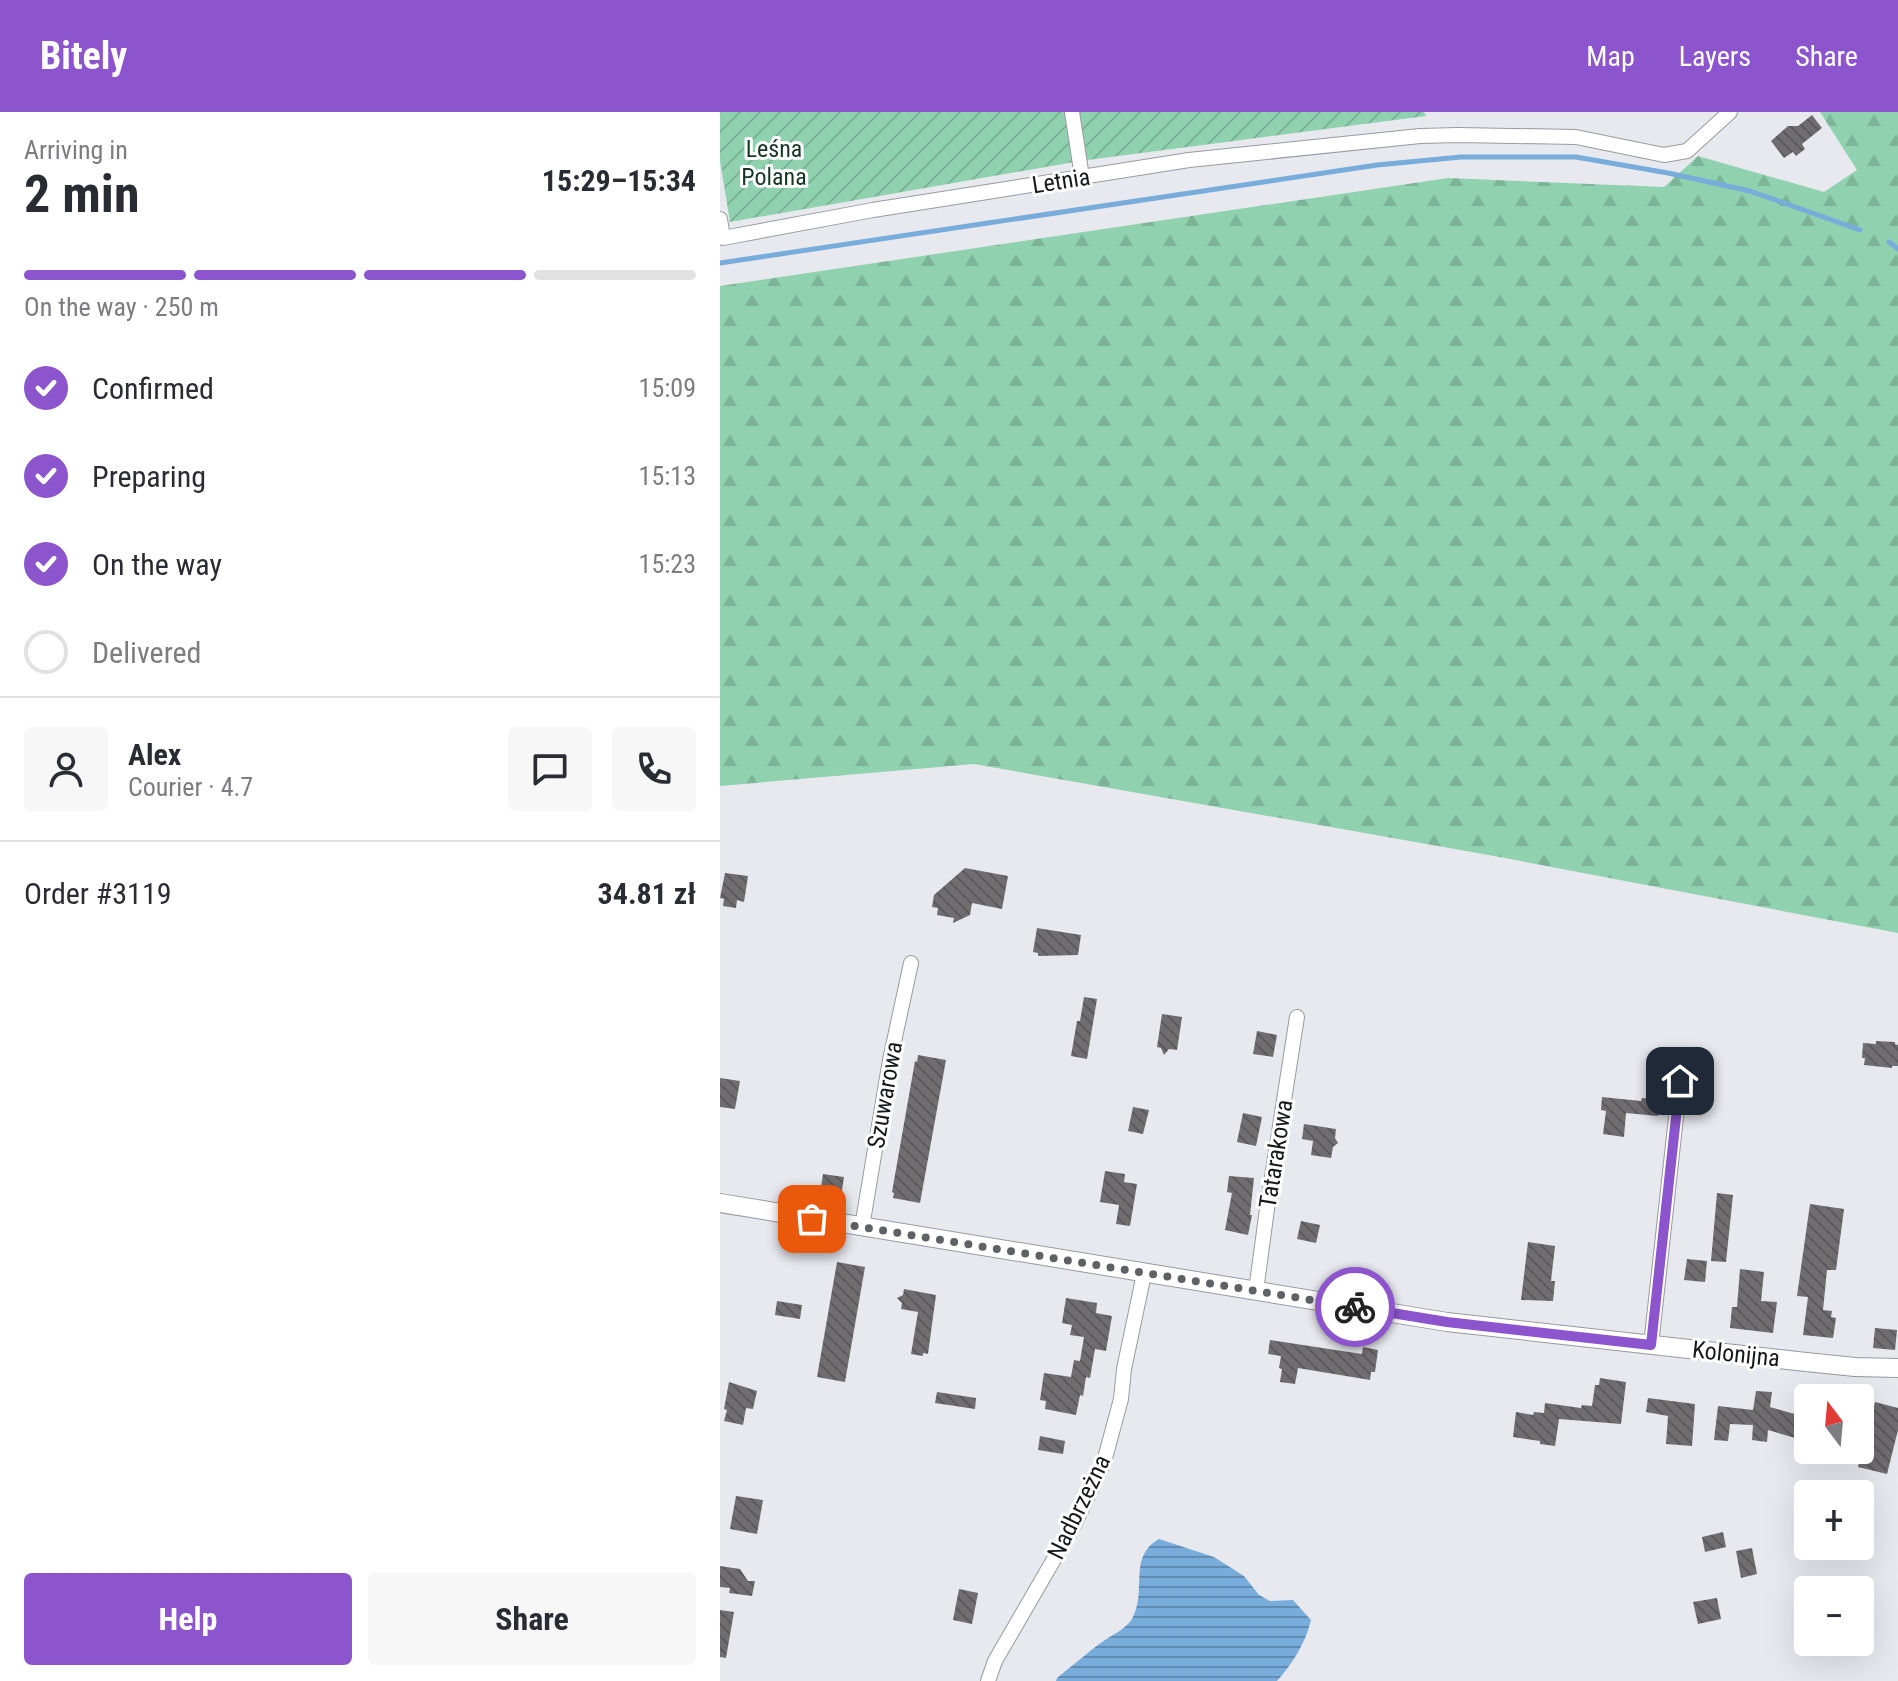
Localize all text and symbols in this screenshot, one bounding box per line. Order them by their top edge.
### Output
text: Bitely [40,34,127,78]
text: Map [1586,40,1635,73]
text: Layers [1679,40,1751,73]
text: Share [1795,40,1858,73]
text: Arriving in [24,135,128,165]
park label: Leśna Polana [741,135,807,191]
text: 15:29–15:34 [542,163,696,198]
street label: Letnia [1030,163,1092,199]
text: 2 min [24,164,140,225]
text: On the way · 250 m [24,292,219,322]
icon: check [24,366,68,410]
text: Confirmed [92,371,214,406]
text: 15:09 [639,373,696,403]
icon: check [24,454,68,498]
text: Preparing [92,459,206,494]
text: 15:13 [639,461,696,491]
icon: check [24,542,68,586]
text: On the way [92,547,222,582]
text: 15:23 [639,549,696,579]
text: Delivered [92,635,201,670]
button: person [24,727,108,811]
button: chat [508,727,592,811]
button: phone [612,727,696,811]
text: Alex [128,737,181,772]
text: Courier · 4.7 [128,772,253,802]
text: Order #3119 [24,876,172,911]
text: 34.81 zł [598,876,696,911]
street label: Szuwarowa [862,1039,908,1151]
pin [1646,1047,1714,1115]
icon: home [1658,1059,1702,1103]
street label: Tatarakowa [1254,1098,1298,1210]
pin [778,1185,846,1253]
icon: bag [790,1197,834,1241]
courier [1315,1267,1395,1347]
icon: bike [1333,1285,1377,1329]
street label: Kolonijna [1691,1335,1781,1373]
north arrow [1794,1384,1874,1464]
map controls [1794,1384,1874,1656]
street label: Nadbrzeżna [1042,1450,1116,1564]
button: + [1794,1480,1874,1560]
button: Help [24,1573,352,1665]
button: Share [368,1573,696,1665]
button: − [1794,1576,1874,1656]

